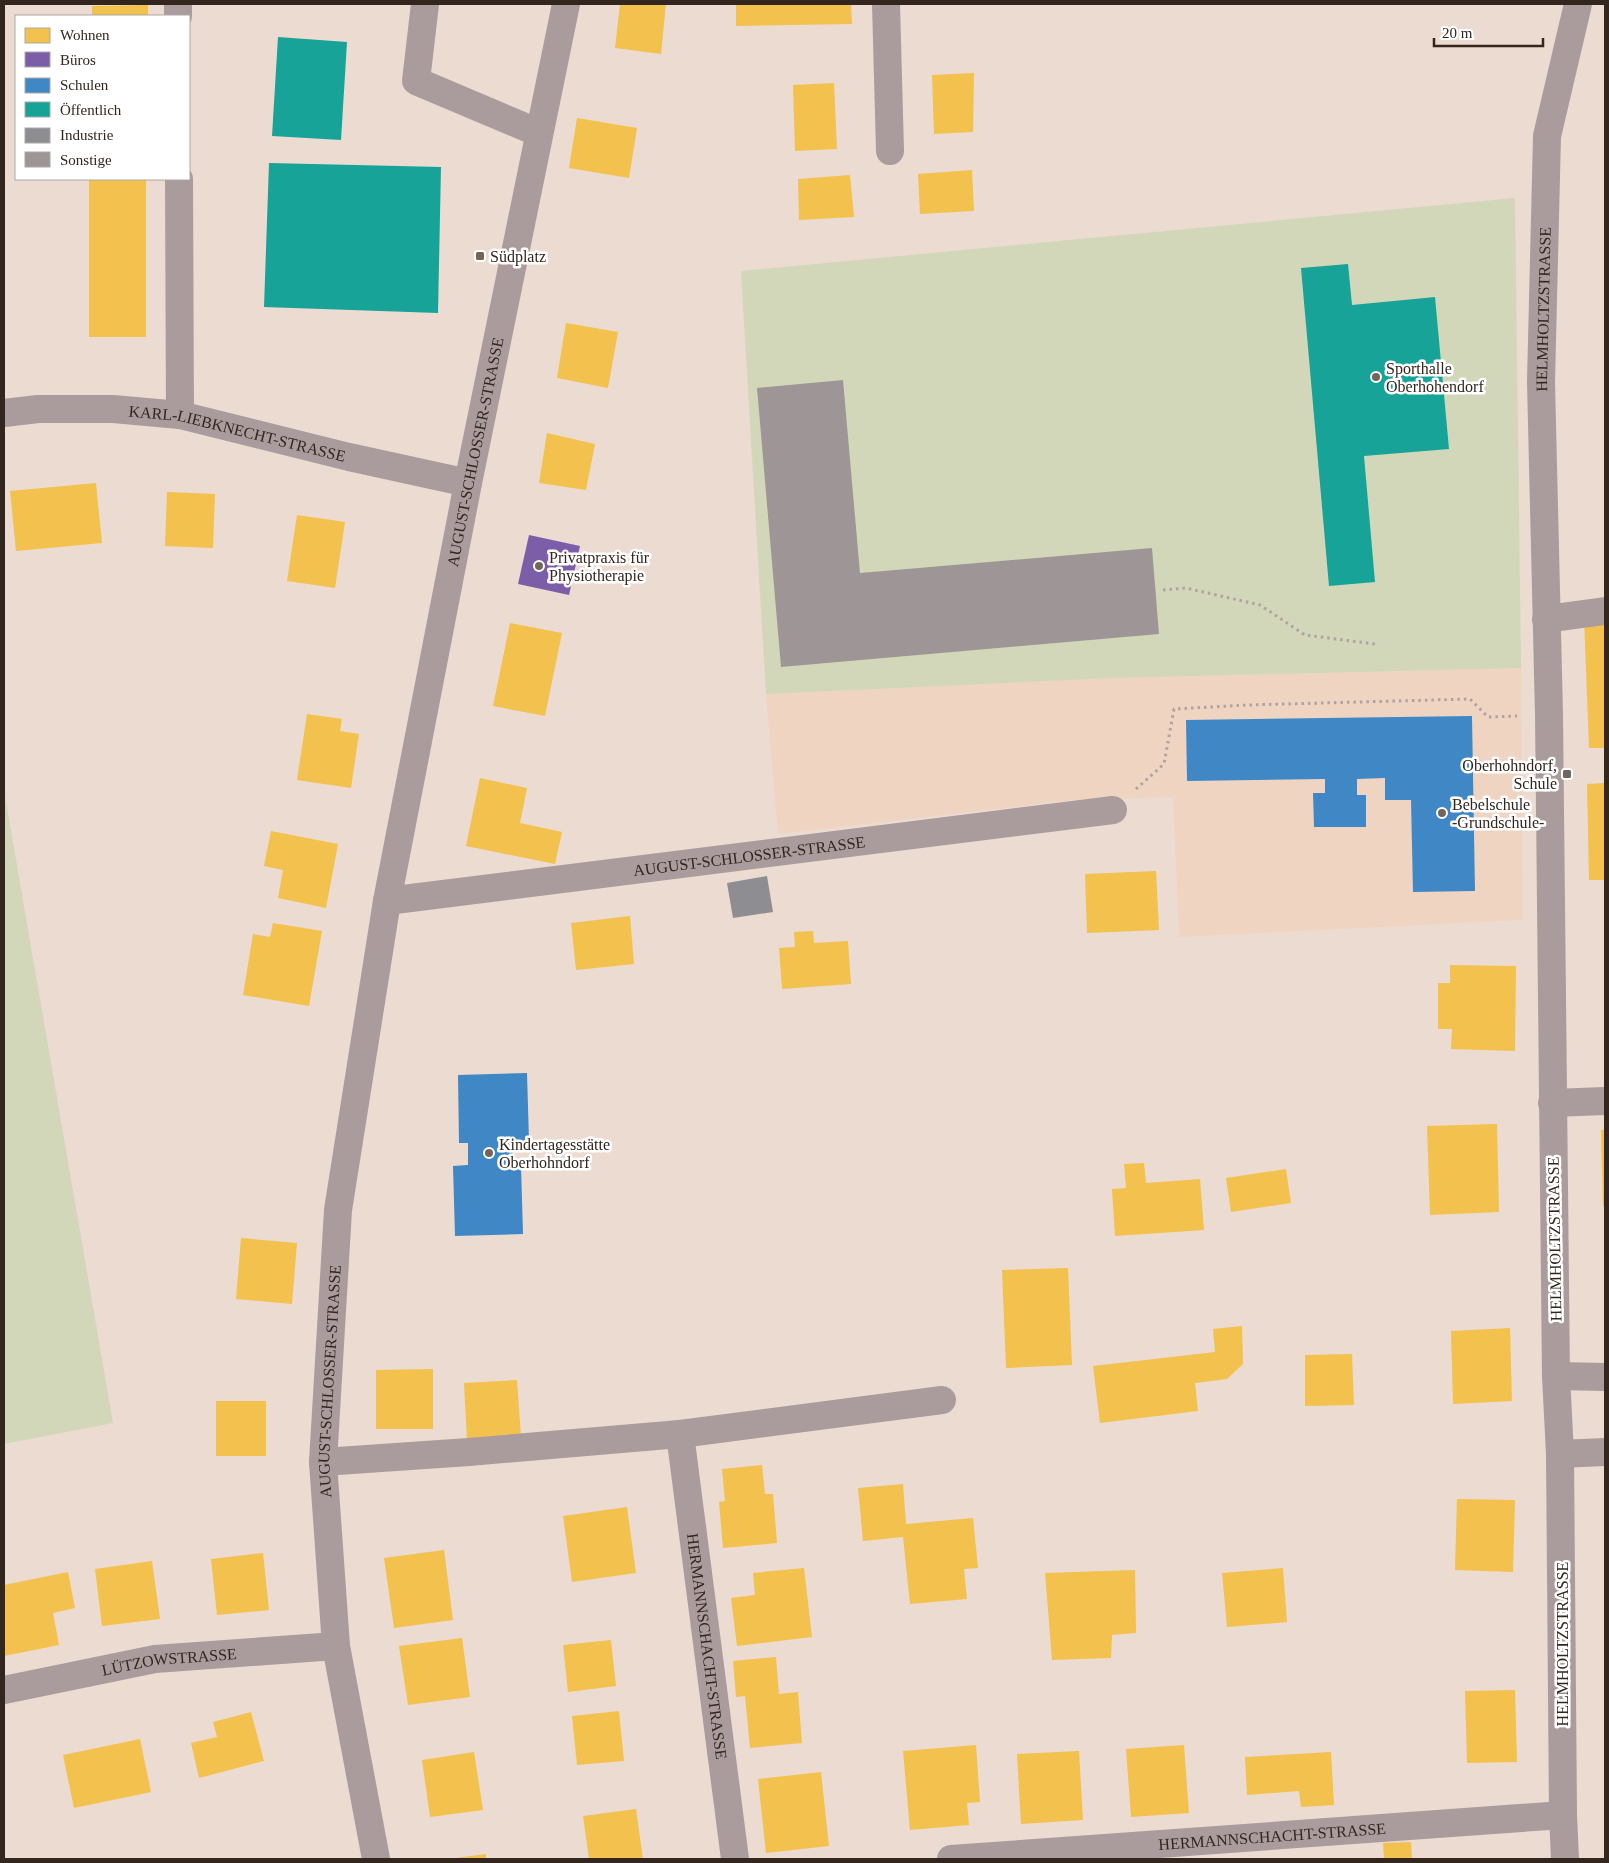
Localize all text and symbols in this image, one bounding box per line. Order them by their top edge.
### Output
legend [15,15,190,180]
scale bar [1434,15,1543,47]
text: 20 m [1442,25,1473,41]
text: Wohnen [60,27,110,43]
text: Büros [60,52,96,68]
text: Schulen [60,77,109,93]
text: Öffentlich [60,102,122,118]
text: Industrie [60,127,114,143]
text: Sonstige [60,152,112,168]
street label: HELMHOLTZSTRASSE [1533,227,1554,392]
place label: Südplatz [490,248,546,266]
marker: Südplatz [474,250,486,262]
street label: AUGUST-SCHLOSSER-STRASSE [444,336,507,568]
place label: Sporthalle Oberhohendorf [1386,360,1484,395]
marker: Sporthalle Oberhohendorf [1370,371,1382,383]
street label: KARL-LIEBKNECHT-STRASSE [128,402,347,465]
place label: Privatpraxis für Physiotherapie [549,549,650,585]
marker: Privatpraxis für Physiotherapie [533,560,545,572]
place label: Oberhohndorf, Schule [1462,757,1557,792]
marker: Oberhohndorf, Schule [1561,768,1573,780]
place label: Bebelschule -Grundschule- [1452,796,1544,831]
marker: Bebelschule -Grundschule- [1436,807,1448,819]
street label: AUGUST-SCHLOSSER-STRASSE [632,833,866,879]
place label: Kindertagesstätte Oberhohndorf [499,1136,610,1171]
marker: Kindertagesstätte Oberhohndorf [483,1147,495,1159]
street label: HELMHOLTZSTRASSE [1545,1156,1564,1322]
street label: AUGUST-SCHLOSSER-STRASSE [315,1264,344,1498]
street label: HERMANNSCHACHT-STRASSE [684,1532,730,1760]
street label: HELMHOLTZSTRASSE [1554,1562,1571,1726]
street label: LÜTZOWSTRASSE [100,1645,237,1679]
street label: HERMANNSCHACHT-STRASSE [1158,1820,1387,1853]

